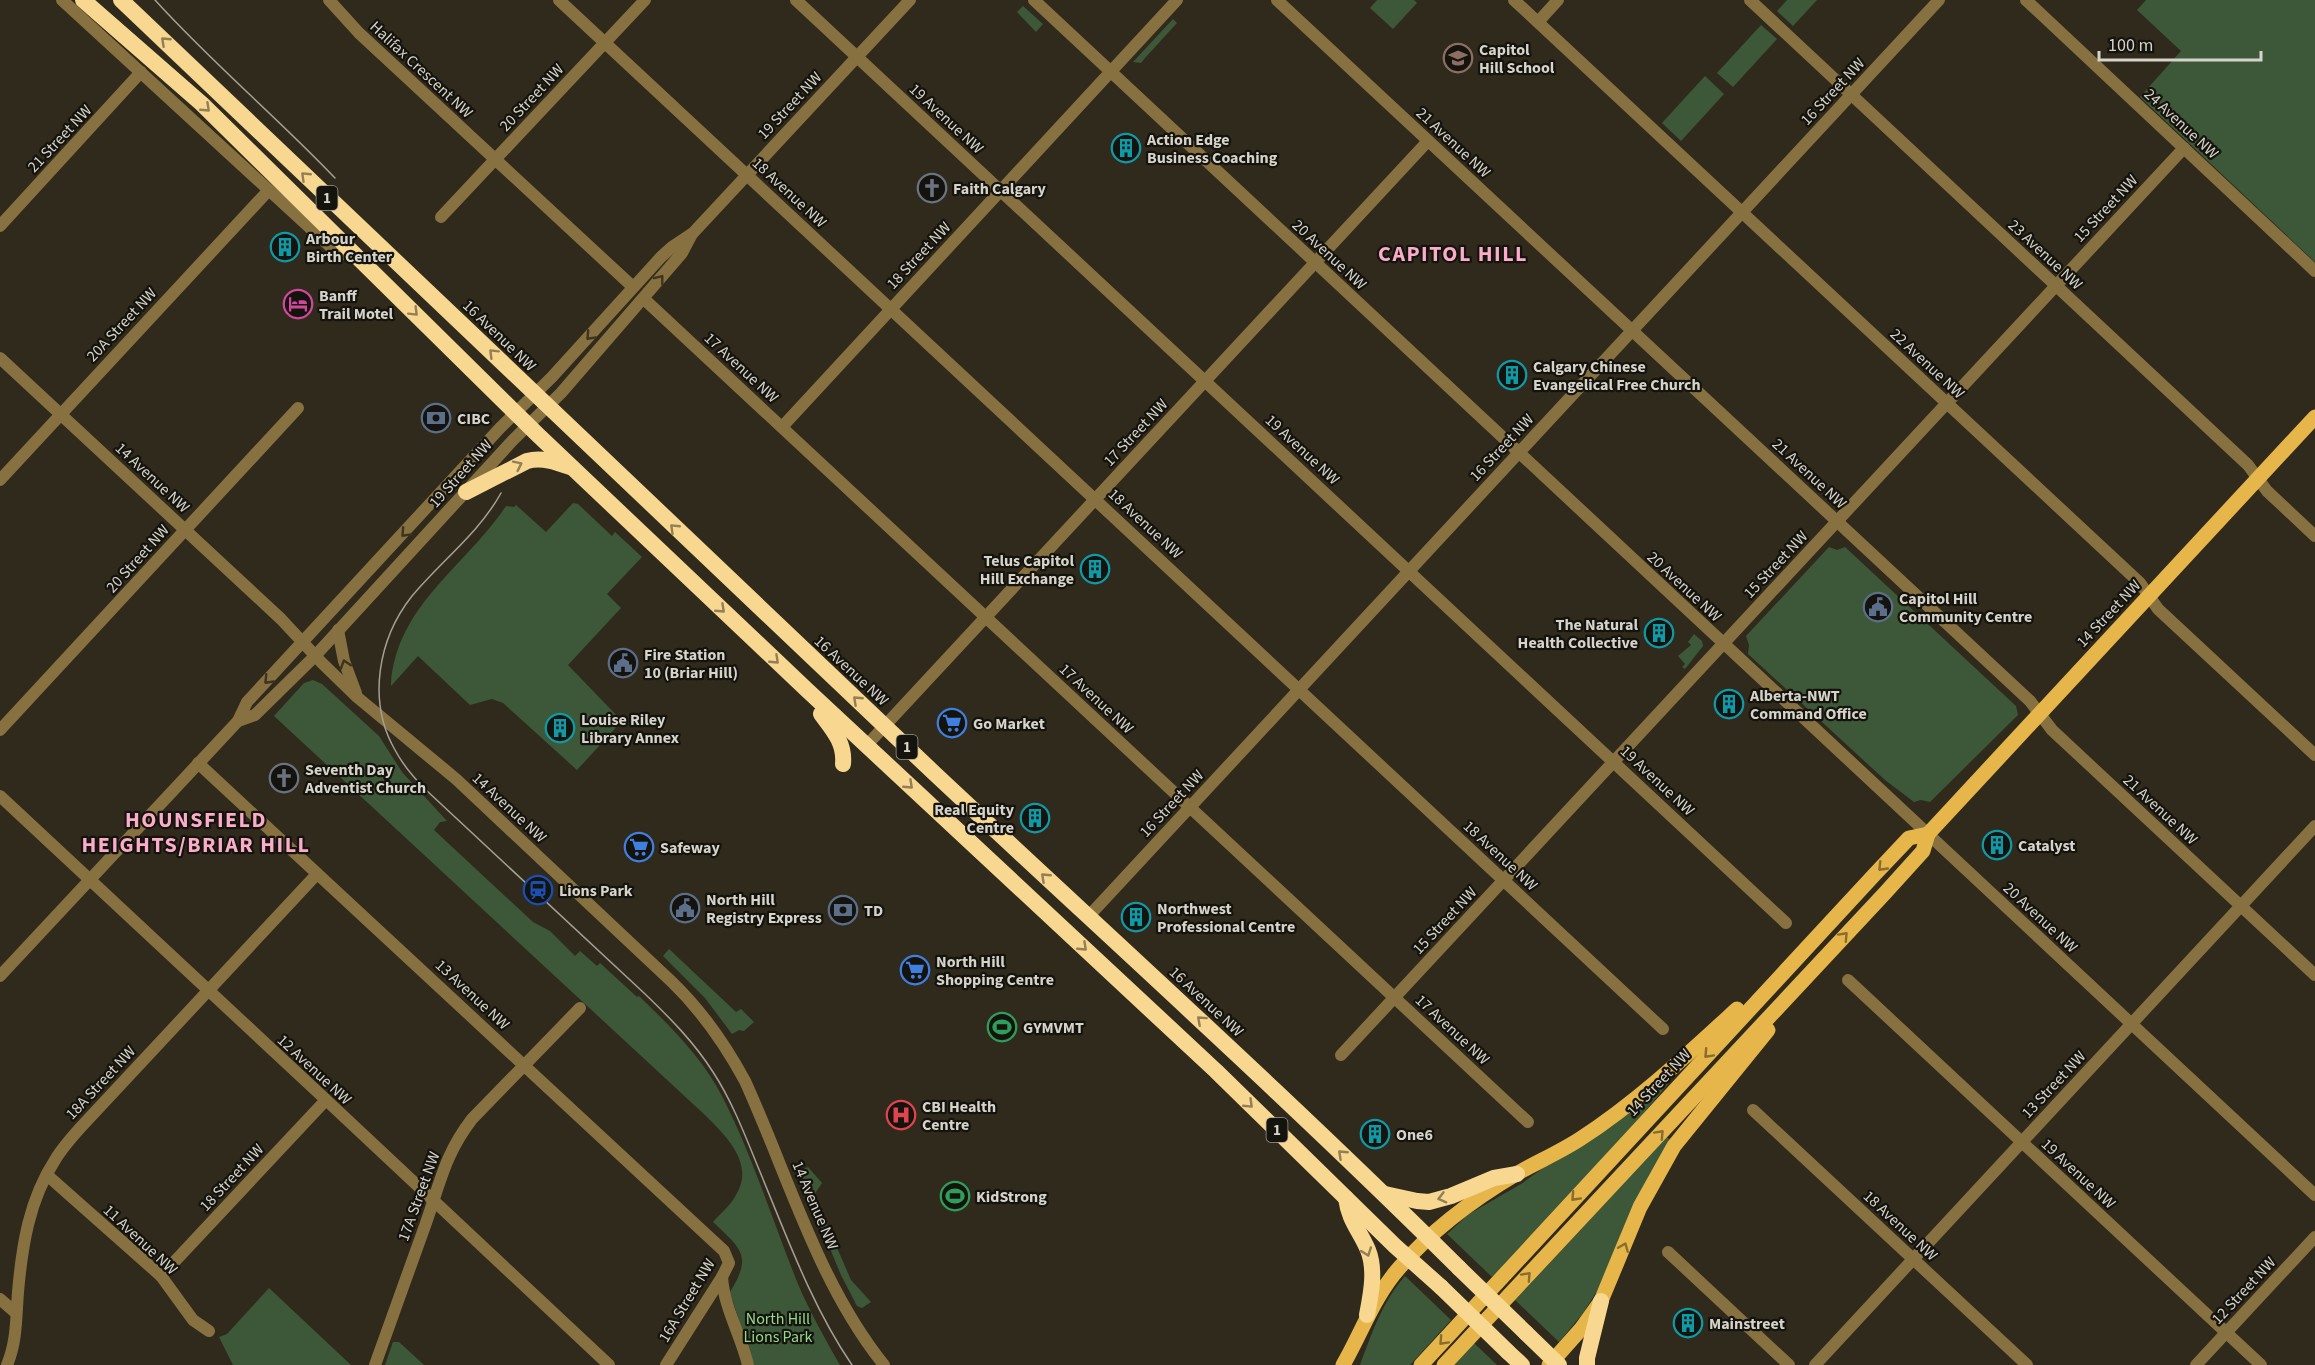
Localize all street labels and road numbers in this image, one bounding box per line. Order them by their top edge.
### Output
street label: Halifax Crescent NW [365,16,478,124]
street label: 16 Street NW [1796,53,1870,130]
street label: 20 Street NW [495,59,569,136]
street label: 19 Street NW [753,67,827,144]
street label: 19 Avenue NW [904,78,989,159]
street label: 24 Avenue NW [2139,83,2224,164]
street label: 21 Street NW [23,100,97,177]
street label: 21 Avenue NW [1411,102,1496,183]
street label: 18 Avenue NW [747,152,832,233]
street label: 15 Street NW [2069,170,2143,247]
road number: 1 [316,186,338,210]
street label: 20 Avenue NW [1287,214,1372,295]
street label: 23 Avenue NW [2003,214,2088,295]
street label: 18 Street NW [882,217,956,294]
street label: 20A Street NW [82,282,162,367]
street label: 16 Avenue NW [458,295,541,377]
street label: 22 Avenue NW [1885,323,1970,404]
street label: 17 Avenue NW [699,327,784,408]
street label: 17 Street NW [1099,394,1173,471]
street label: 19 Avenue NW [1260,409,1345,490]
street label: 16 Street NW [1465,409,1539,486]
street label: 21 Avenue NW [1767,433,1852,514]
street label: 19 Street NW [424,434,498,513]
street label: 14 Avenue NW [110,437,195,518]
street label: 18 Avenue NW [1103,483,1188,564]
street label: 20 Street NW [101,519,175,598]
street label: 15 Street NW [1739,526,1813,603]
street label: 20 Avenue NW [1642,546,1727,627]
street label: 14 Street NW [2072,575,2146,652]
street label: 16 Avenue NW [809,630,894,711]
street label: 17 Avenue NW [1054,658,1139,739]
road number: 1 [896,735,918,759]
street label: 19 Avenue NW [1615,740,1700,821]
street label: 16 Street NW [1135,765,1209,842]
street label: 14 Avenue NW [467,767,552,848]
street label: 21 Avenue NW [2118,769,2203,850]
street label: 18 Avenue NW [1458,815,1543,896]
street label: 20 Avenue NW [1998,877,2083,958]
street label: 15 Street NW [1408,882,1482,959]
street label: 13 Avenue NW [430,954,515,1035]
street label: 16 Avenue NW [1164,961,1249,1042]
street label: 17 Avenue NW [1410,989,1495,1070]
street label: 12 Avenue NW [272,1029,357,1110]
street label: 18A Street NW [61,1040,141,1125]
street label: 14 Street NW [1622,1044,1696,1121]
street label: 13 Street NW [2017,1046,2091,1123]
road number: 1 [1266,1118,1288,1142]
street label: 19 Avenue NW [2036,1133,2121,1214]
street label: 18 Street NW [195,1139,269,1216]
street label: 17A Street NW [393,1148,445,1244]
street label: 14 Avenue NW [786,1158,844,1254]
street label: 18 Avenue NW [1858,1185,1943,1266]
street label: 11 Avenue NW [98,1199,183,1280]
street label: 12 Street NW [2207,1252,2281,1329]
street label: 16A Street NW [653,1254,721,1346]

